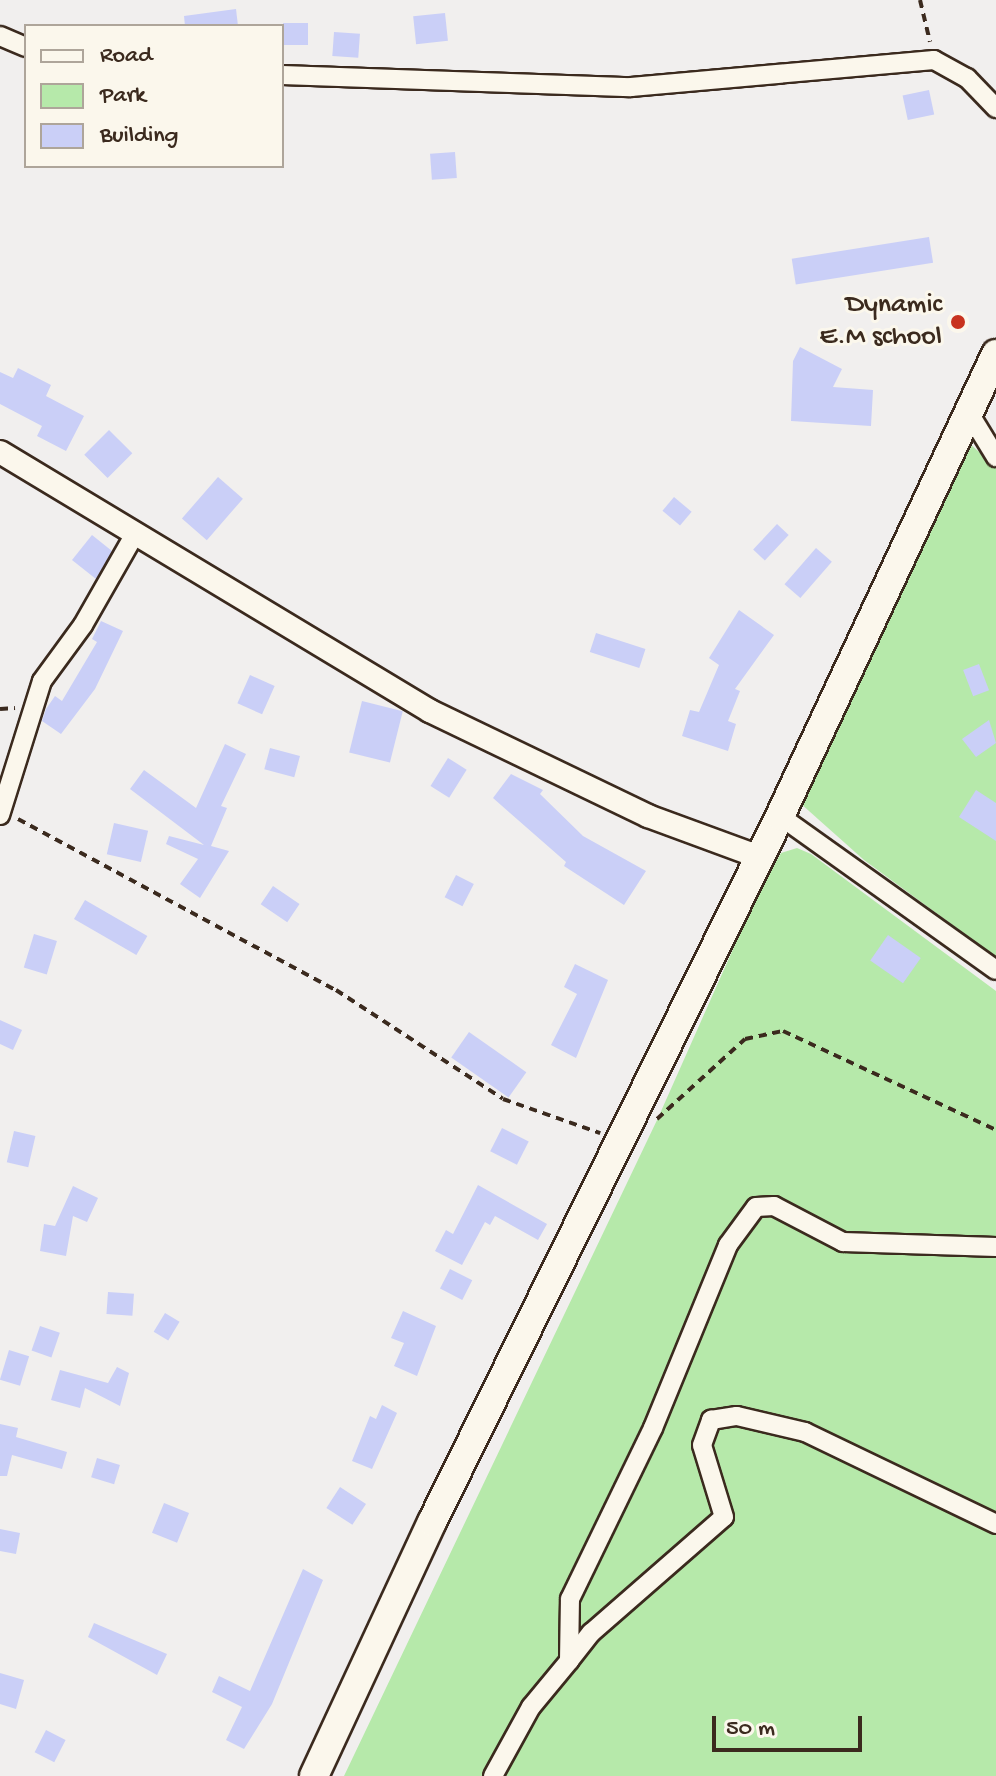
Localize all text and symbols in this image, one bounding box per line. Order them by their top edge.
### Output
legend [24,24,284,168]
text: Road [100,42,152,71]
text: Park [100,82,146,111]
text: Building [100,122,178,151]
place label: Dynamic E.M school [820,289,942,355]
marker: Dynamic E.M school [949,313,967,331]
scale bar [716,1700,866,1750]
text: 50 m [726,1715,775,1744]

